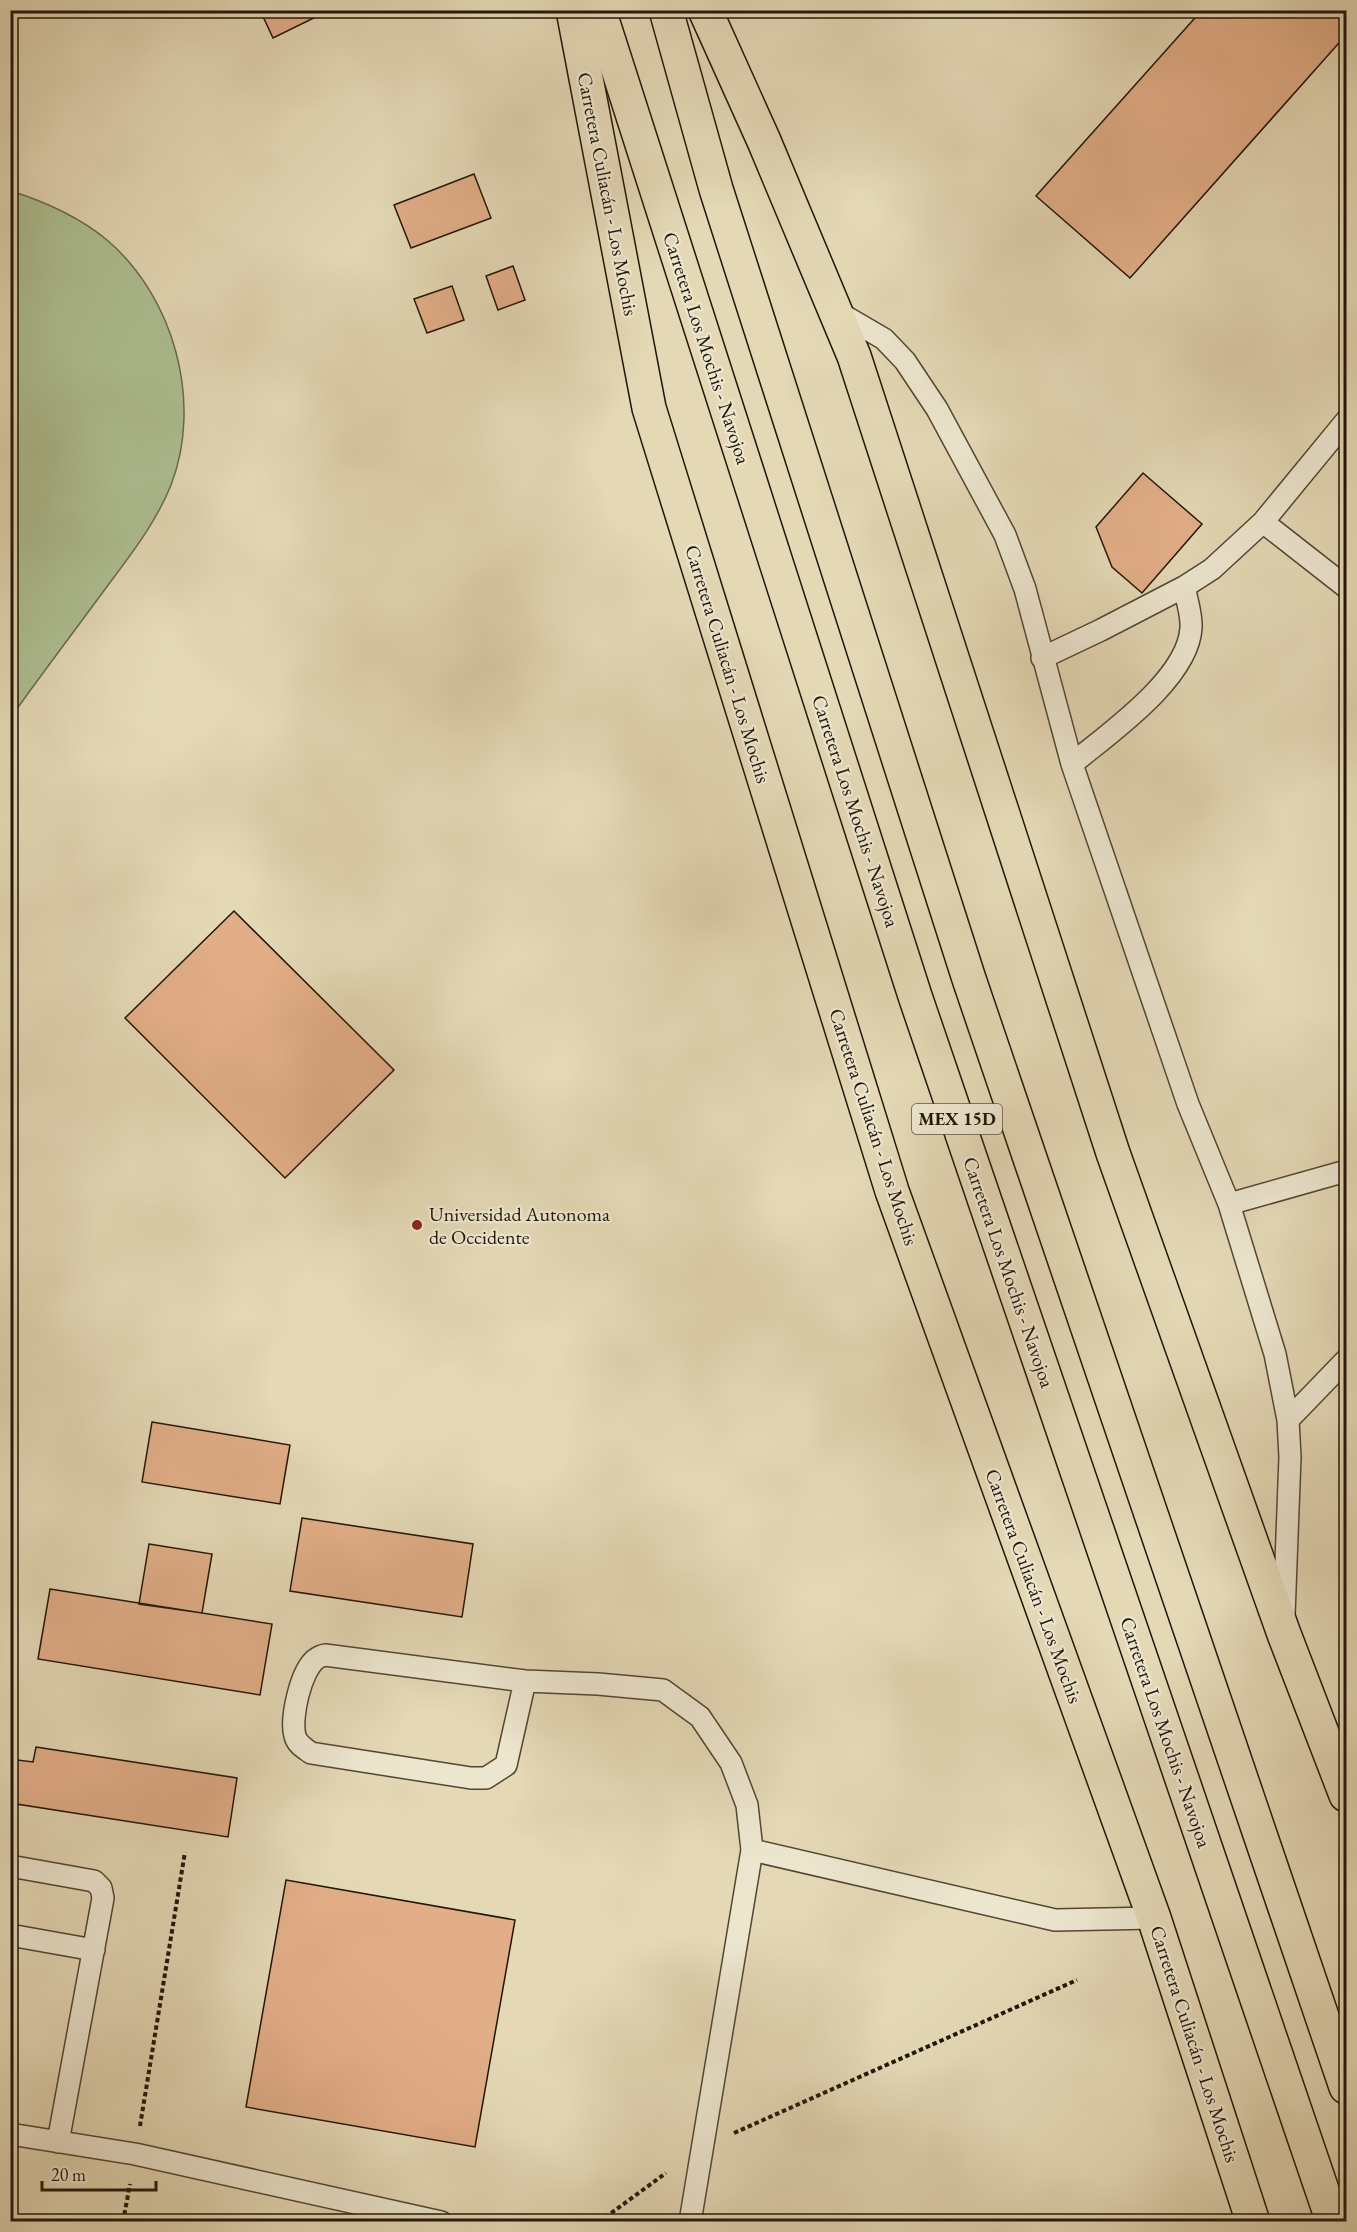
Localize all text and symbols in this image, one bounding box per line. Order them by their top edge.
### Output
street label: Carretera Culiacán - Los Mochis [572,70,644,318]
street label: Carretera Los Mochis - Navojoa [657,229,757,467]
street label: Carretera Culiacán - Los Mochis [679,542,777,786]
street label: Carretera Los Mochis - Navojoa [806,692,906,930]
street label: Carretera Culiacán - Los Mochis [823,1005,925,1249]
road number: MEX 15D [912,1104,1002,1134]
street label: Carretera Los Mochis - Navojoa [957,1153,1061,1391]
place label: Universidad Autonoma de Occidente [429,1201,610,1250]
marker: Universidad Autonoma de Occidente [410,1218,424,1232]
street label: Carretera Culiacán - Los Mochis [979,1465,1089,1707]
street label: Carretera Los Mochis - Navojoa [1114,1613,1218,1851]
street label: Carretera Culiacán - Los Mochis [1144,1922,1246,2166]
scale bar [42,2154,156,2192]
text: 20 m [51,2163,86,2186]

